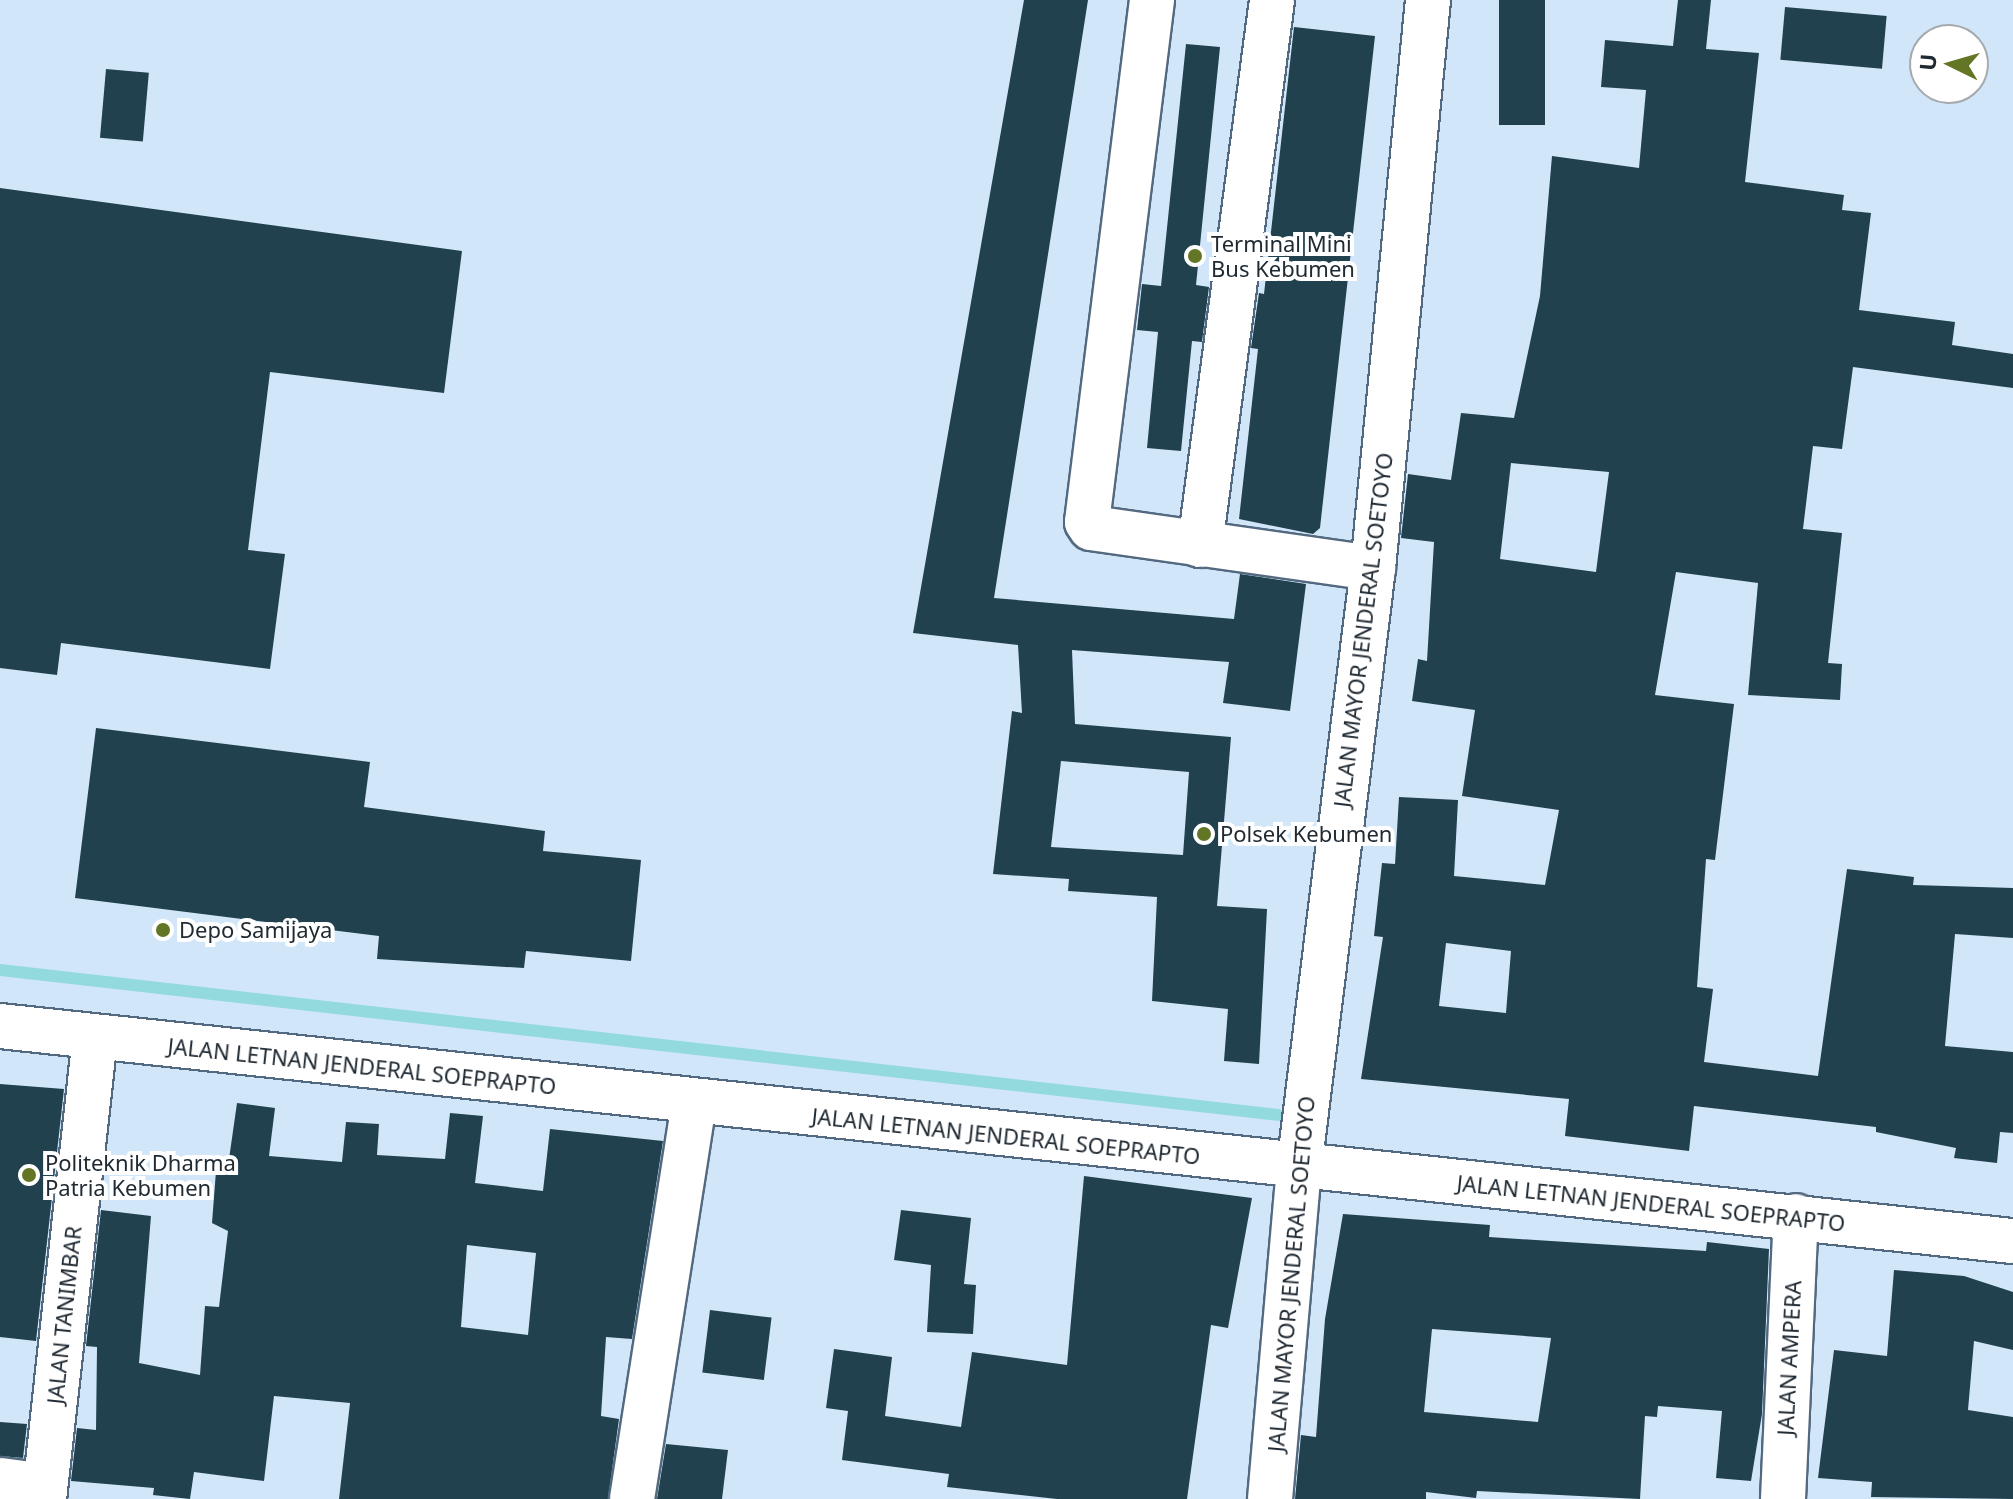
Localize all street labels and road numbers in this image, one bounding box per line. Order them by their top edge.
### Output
street label: JALAN MAYOR JENDERAL SOETOYO [1328,451,1398,809]
street label: JALAN LETNAN JENDERAL SOEPRAPTO [167,1032,557,1100]
street label: JALAN MAYOR JENDERAL SOETOYO [1262,1095,1320,1453]
street label: JALAN LETNAN JENDERAL SOEPRAPTO [811,1102,1201,1170]
street label: JALAN LETNAN JENDERAL SOEPRAPTO [1456,1169,1846,1237]
street label: JALAN TANIMBAR [42,1225,86,1405]
street label: JALAN AMPERA [1772,1280,1806,1436]

